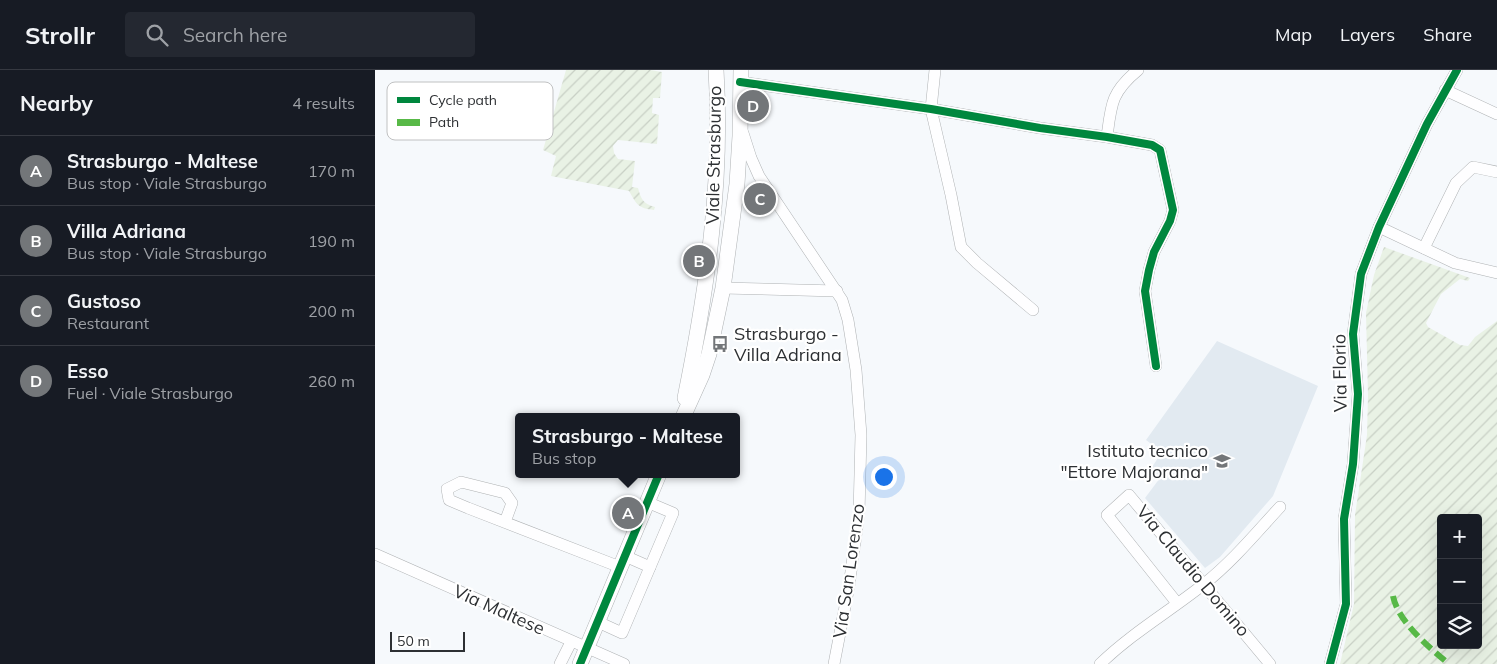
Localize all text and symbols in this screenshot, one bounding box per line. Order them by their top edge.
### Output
search box [125,12,475,57]
text: Strollr [25,20,95,50]
icon: search [143,21,171,49]
text: Search here [183,23,287,47]
text: Map [1275,23,1312,46]
text: Layers [1340,23,1395,46]
text: Share [1423,23,1472,46]
legend [387,82,553,140]
street label: Viale Strasburgo [701,85,726,225]
pin: D [737,87,769,125]
text: Nearby [20,90,93,116]
text: Cycle path [429,91,497,109]
text: 4 results [292,93,355,113]
text: Path [429,113,459,131]
text: Strasburgo - Maltese [67,149,258,173]
text: A [30,161,42,181]
text: 170 m [308,161,355,181]
text: Bus stop · Viale Strasburgo [67,173,267,193]
pin: C [744,180,776,218]
text: Villa Adriana [67,219,186,243]
text: B [30,231,42,251]
text: 190 m [308,231,355,251]
pin: B [683,242,715,280]
text: Bus stop · Viale Strasburgo [67,243,267,263]
text: Gustoso [67,289,141,313]
text: C [31,301,41,321]
text: 200 m [308,301,355,321]
text: Restaurant [67,313,149,333]
place label: Strasburgo - Villa Adriana [734,322,842,366]
bus stop icon: Strasburgo - Villa Adriana [710,334,730,354]
street label: Via Florio [1327,334,1352,412]
text: Esso [67,359,109,383]
text: D [30,371,42,391]
text: 260 m [308,371,355,391]
text: Fuel · Viale Strasburgo [67,383,233,403]
popup [515,413,740,478]
text: Strasburgo - Maltese [532,424,723,448]
place label: Istituto tecnico "Ettore Majorana" [1061,439,1208,483]
text: Bus stop [532,448,596,468]
school or university icon: Istituto tecnico "Ettore Majorana" [1212,451,1232,471]
your location [871,464,897,490]
pin: A [612,494,644,532]
street label: Via Claudio Domino [1132,500,1255,641]
street label: Via San Lorenzo [828,502,869,640]
map controls [1437,514,1482,649]
button: + [1437,514,1482,559]
button: − [1437,559,1482,604]
street label: Via Maltese [450,579,548,640]
button: layers [1437,604,1482,649]
scale bar [390,629,465,652]
text: 50 m [397,632,430,650]

